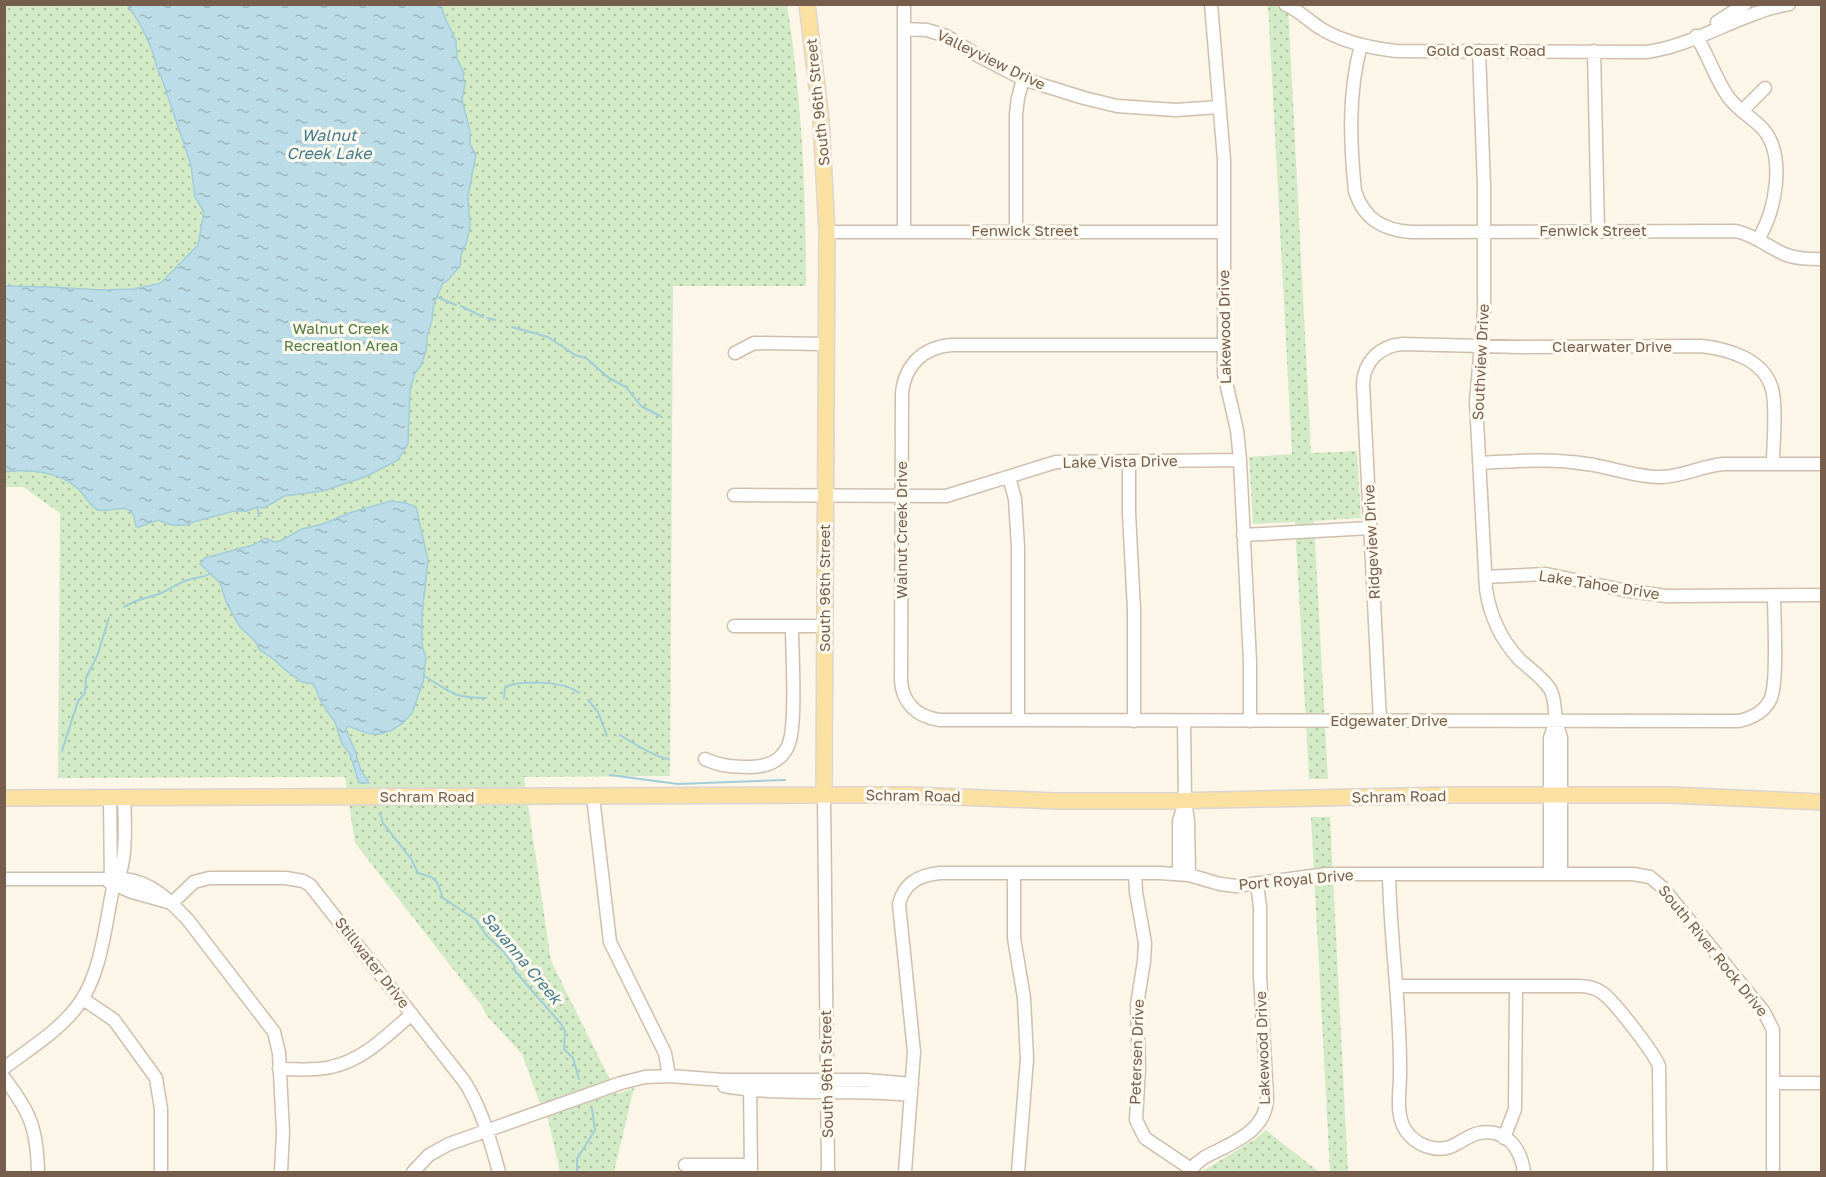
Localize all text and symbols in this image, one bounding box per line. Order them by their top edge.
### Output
street label: Valleyview Drive [934,25,1049,93]
street label: South 96th Street [801,37,833,167]
street label: Gold Coast Road [1426,41,1546,59]
water label: Walnut Creek Lake [287,125,373,163]
street label: Fenwick Street [971,221,1079,239]
street label: Fenwick Street [1539,221,1647,239]
street label: Lakewood Drive [1214,270,1234,384]
street label: Southview Drive [1468,303,1492,421]
park label: Walnut Creek Recreation Area [284,319,398,354]
street label: Clearwater Drive [1552,337,1672,355]
street label: Lake Vista Drive [1062,451,1178,471]
street label: Walnut Creek Drive [892,461,910,599]
street label: Ridgeview Drive [1359,484,1383,600]
street label: South 96th Street [815,524,833,652]
street label: Lake Tahoe Drive [1537,566,1661,602]
street label: Edgewater Drive [1330,711,1448,729]
street label: Schram Road [865,785,961,805]
street label: Schram Road [1351,786,1447,806]
street label: Schram Road [380,787,474,805]
street label: Port Royal Drive [1238,865,1355,893]
street label: South River Rock Drive [1655,881,1773,1020]
water label: Savanna Creek [478,908,567,1009]
street label: Stillwater Drive [332,913,414,1012]
street label: Lakewood Drive [1251,990,1273,1105]
street label: Petersen Drive [1125,999,1147,1105]
street label: South 96th Street [816,1010,836,1138]

